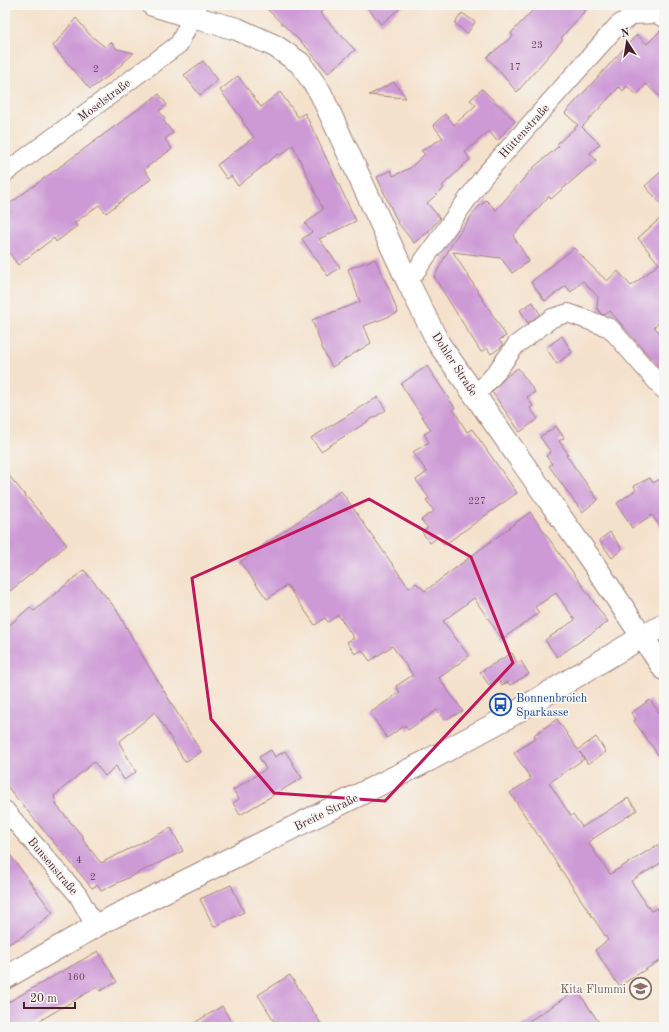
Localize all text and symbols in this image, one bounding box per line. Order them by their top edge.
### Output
north arrow [607,22,647,62]
text: N [620,27,631,40]
house number: 23 [531,40,543,50]
house number: 17 [509,62,521,72]
house number: 2 [93,64,99,74]
street label: Moselstraße [76,77,133,124]
street label: Hüttenstraße [497,102,552,161]
street label: Dohler Straße [429,331,479,399]
house number: 227 [468,496,486,506]
bus stop icon: Bonnenbroich Sparkasse [488,692,514,718]
place label: Bonnenbroich Sparkasse [516,693,588,719]
street label: Breite Straße [293,792,361,833]
street label: Bunsenstraße [25,836,80,898]
house number: 4 [76,855,82,865]
house number: 2 [90,872,96,882]
house number: 160 [67,972,85,982]
school or university icon: Kita Flummi [628,976,654,1002]
scale bar [24,984,75,1010]
place label: Kita Flummi [560,984,626,996]
text: 20 m [30,993,57,1005]

